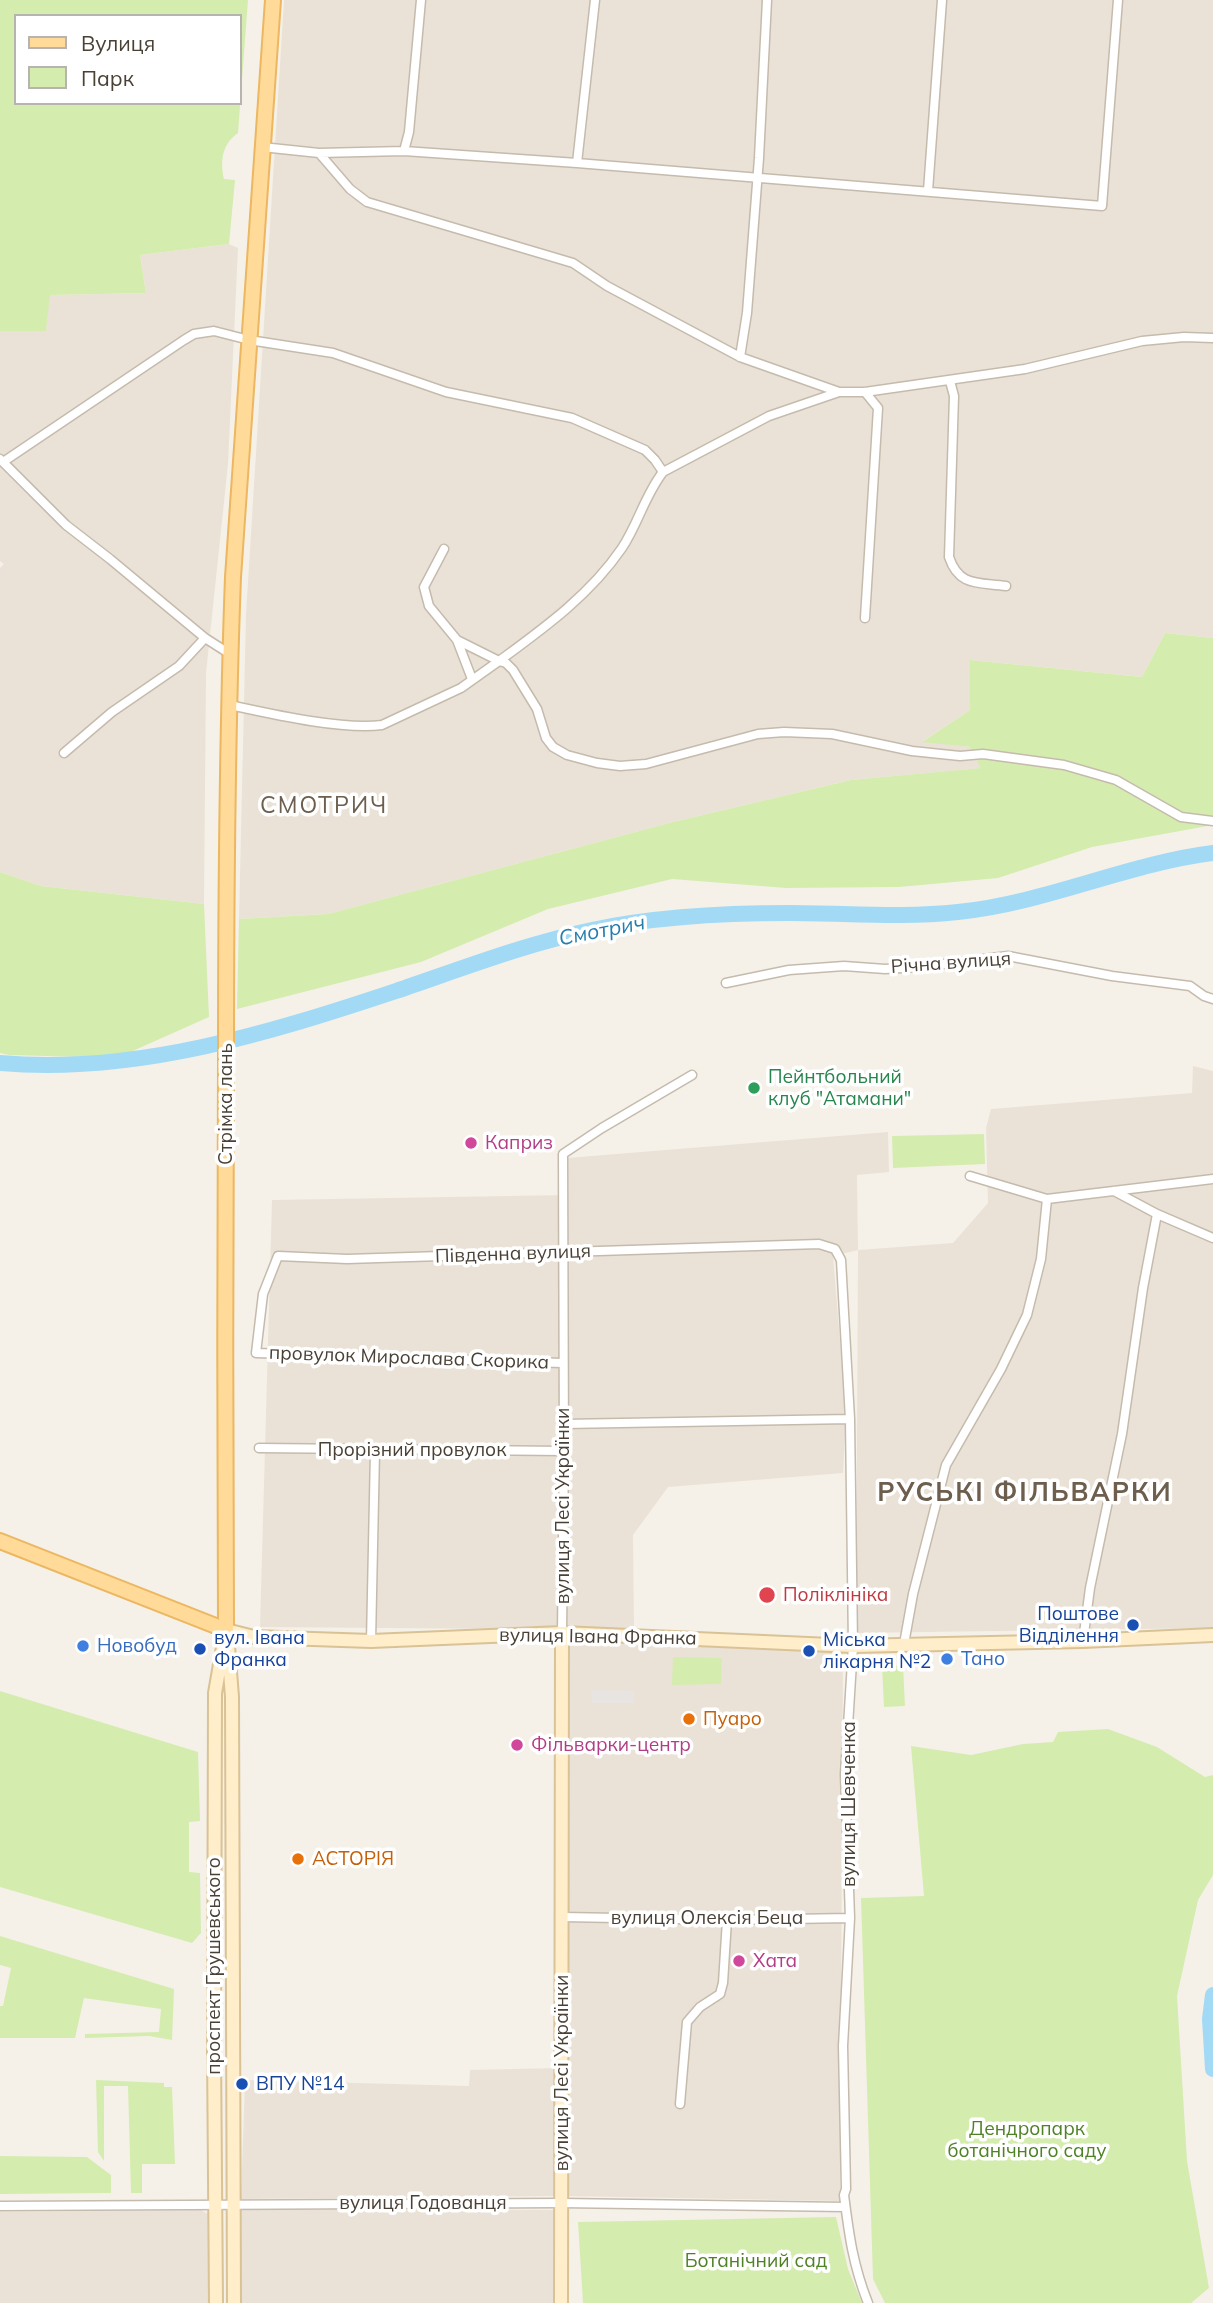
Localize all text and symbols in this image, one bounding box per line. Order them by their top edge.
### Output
legend [14,14,242,105]
text: Вулиця [81,30,155,56]
text: Парк [81,65,134,91]
district label: СМОТРИЧ [261,792,387,820]
water label: Смотрич [557,910,647,952]
street label: Річна вулиця [890,947,1012,979]
street label: Стрімка лань [215,1043,237,1165]
place label: Пейнтбольний клуб "Атамани" [768,1066,911,1110]
marker: Пейнтбольний клуб "Атамани" [746,1080,762,1096]
place label: Каприз [485,1132,553,1154]
marker: Каприз [463,1135,479,1151]
street label: Південна вулиця [435,1240,591,1268]
street label: провулок Мирослава Скорика [269,1342,549,1374]
street label: вулиця Лесі Українки [552,1408,574,1604]
street label: Прорізний провулок [318,1439,506,1461]
district label: РУСЬКІ ФІЛЬВАРКИ [879,1477,1171,1509]
place label: Поліклініка [783,1584,888,1606]
marker: Поліклініка [757,1585,777,1605]
place label: Поштове Відділення [1019,1603,1119,1647]
marker: Поштове Відділення [1125,1617,1141,1633]
street label: вулиця Івана Франка [499,1624,697,1650]
place label: вул. Івана Франка [214,1627,305,1671]
place label: Міська лікарня №2 [823,1629,931,1673]
place label: Новобуд [97,1635,177,1657]
marker: Новобуд [75,1638,91,1654]
marker: вул. Івана Франка [192,1641,208,1657]
marker: Міська лікарня №2 [801,1643,817,1659]
place label: Тано [961,1648,1005,1670]
marker: Тано [939,1651,955,1667]
place label: Пуаро [703,1708,762,1730]
marker: Пуаро [681,1711,697,1727]
street label: вулиця Шевченка [838,1721,860,1887]
place label: Фільварки-центр [531,1734,691,1756]
marker: Фільварки-центр [509,1737,525,1753]
place label: АСТОРІЯ [312,1848,394,1870]
marker: АСТОРІЯ [290,1851,306,1867]
street label: проспект Грушевського [203,1857,225,2075]
street label: вулиця Олексія Беца [611,1907,803,1929]
place label: Хата [753,1950,797,1972]
marker: Хата [731,1953,747,1969]
street label: вулиця Лесі Українки [551,1975,573,2171]
place label: ВПУ №14 [256,2073,344,2095]
marker: ВПУ №14 [234,2076,250,2092]
park label: Дендропарк ботанічного саду [948,2118,1106,2162]
street label: вулиця Годованця [339,2192,507,2214]
park label: Ботанічний сад [685,2250,827,2272]

